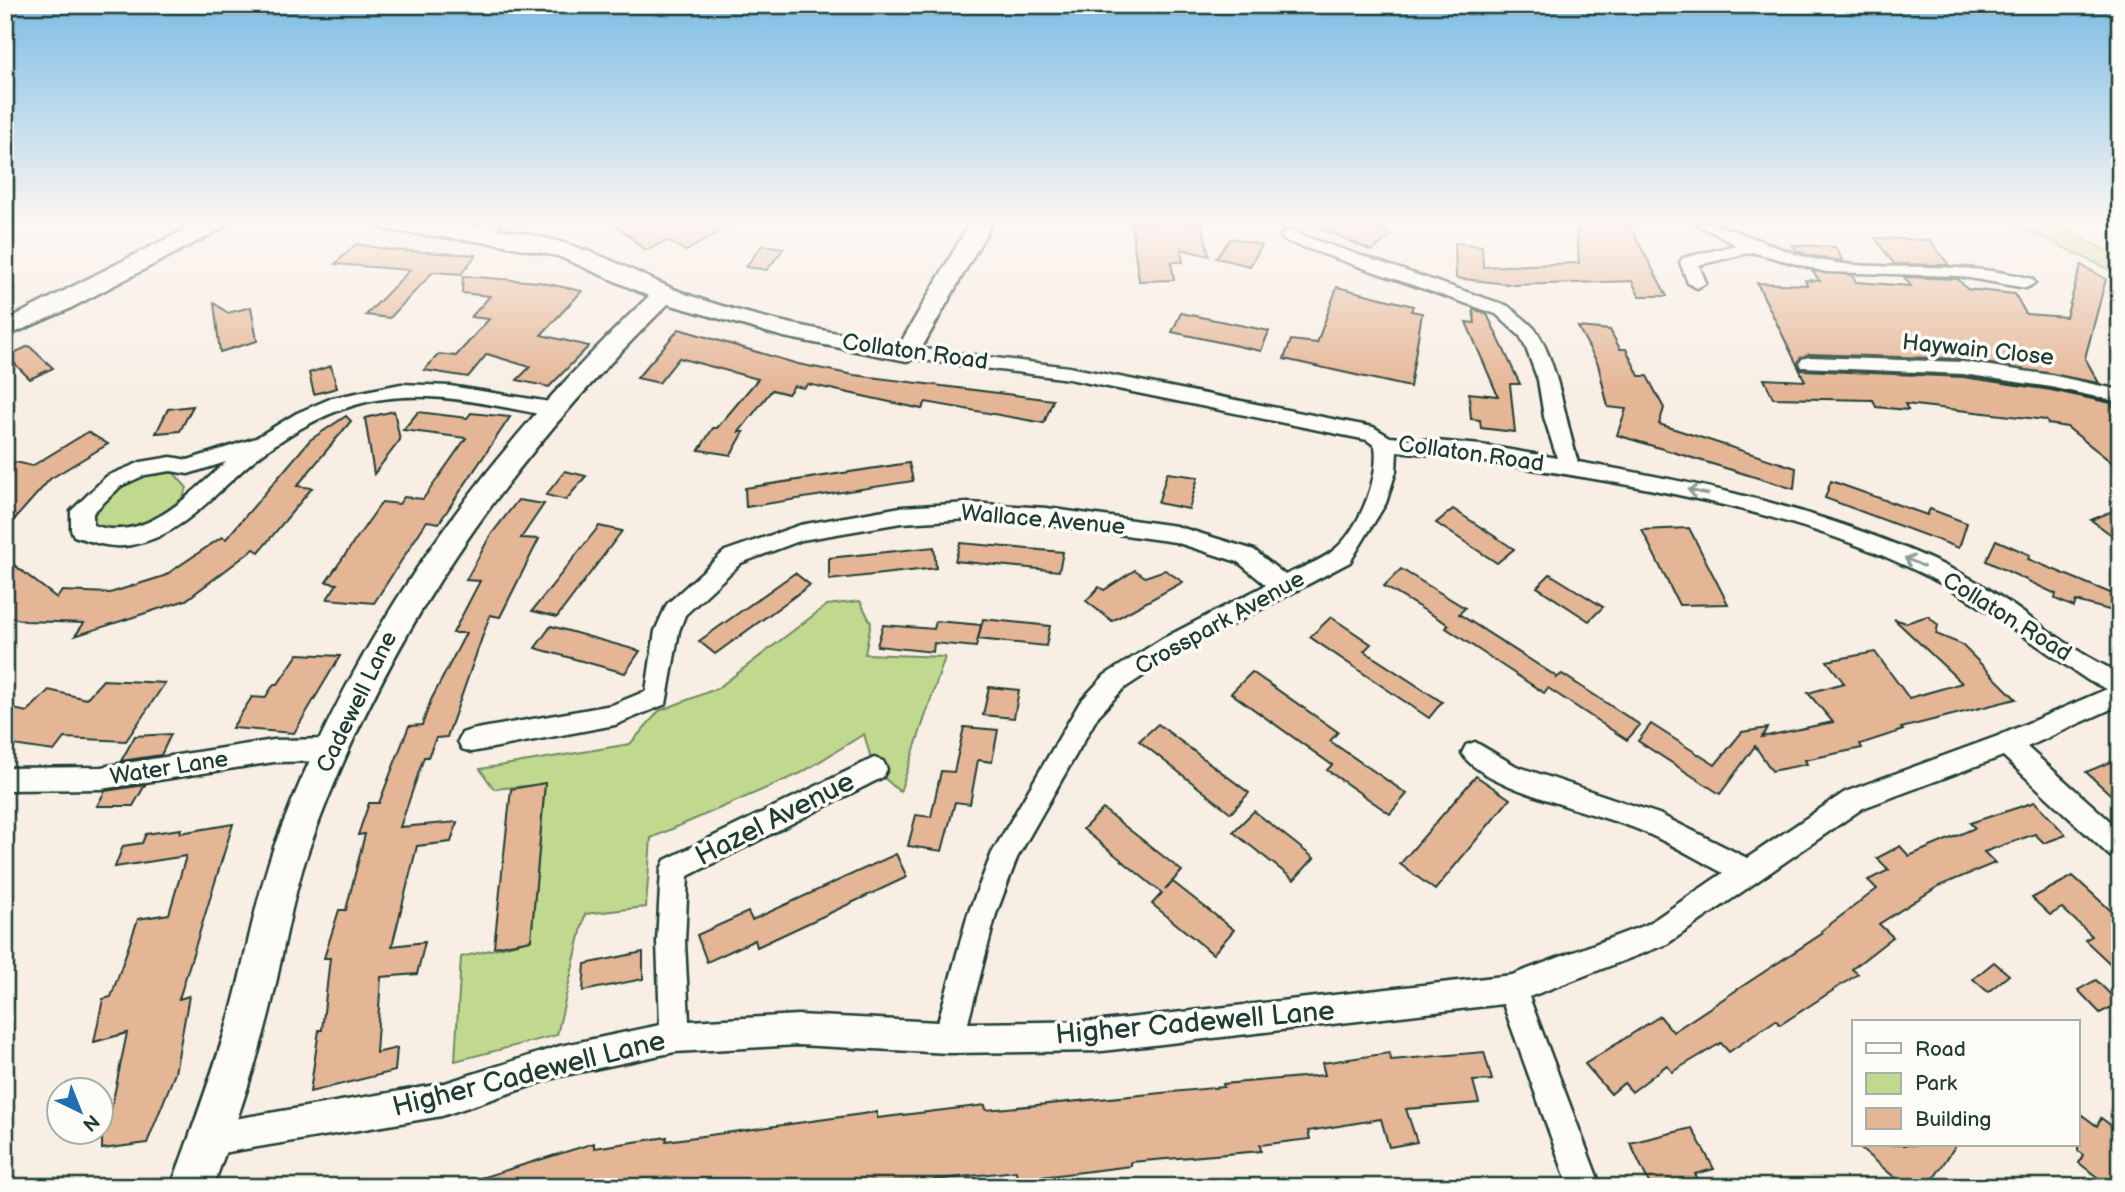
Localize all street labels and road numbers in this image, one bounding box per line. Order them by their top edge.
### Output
street label: Collaton Road [840,328,990,376]
street label: Haywain Close [1901,328,2055,372]
street label: Collaton Road [1396,430,1546,478]
street label: Wallace Avenue [960,499,1126,541]
street label: Crosspark Avenue [1130,565,1310,681]
street label: Collaton Road [1937,566,2077,668]
street label: Cadewell Lane [311,627,403,777]
street label: Water Lane [108,745,230,791]
street label: Hazel Avenue [690,765,860,873]
street label: Higher Cadewell Lane [1054,994,1336,1052]
street label: Higher Cadewell Lane [389,1024,669,1124]

